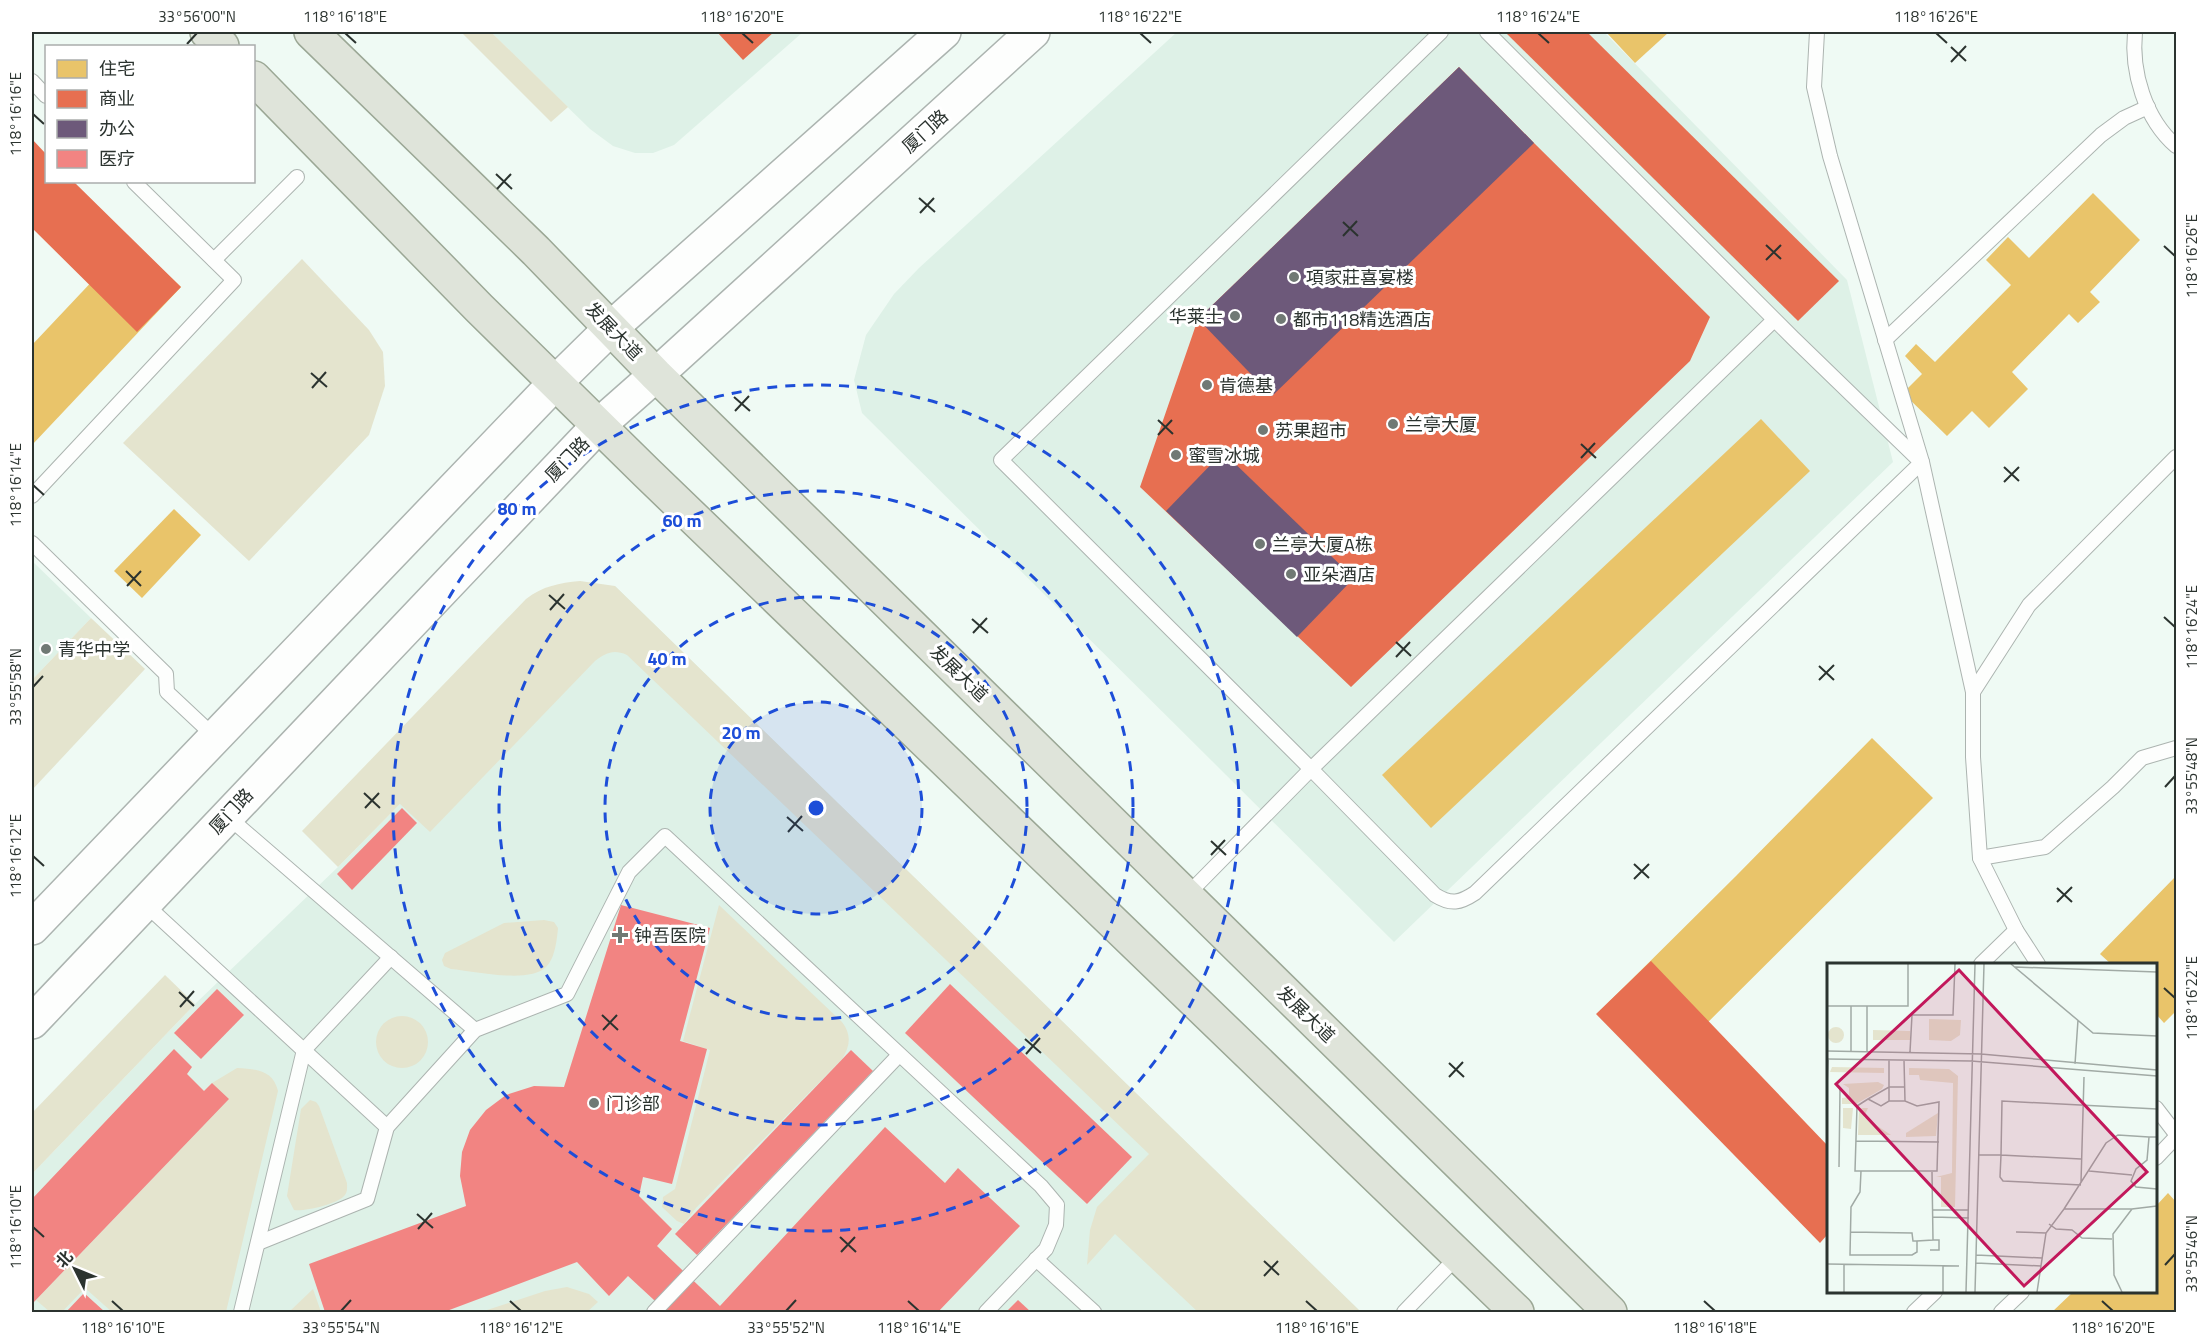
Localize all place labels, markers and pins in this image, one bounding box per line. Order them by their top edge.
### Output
place label: 項家莊喜宴楼 [1306,264,1414,291]
marker: 項家莊喜宴楼 [1287,270,1301,284]
place label: 华莱士 [1169,303,1223,330]
place label: 都市118精选酒店 [1293,306,1431,333]
marker: 华莱士 [1228,309,1242,323]
marker: 都市118精选酒店 [1274,312,1288,326]
place label: 肯德基 [1219,372,1273,399]
marker: 肯德基 [1200,378,1214,392]
place label: 兰亭大厦 [1405,411,1477,438]
place label: 苏果超市 [1275,417,1347,444]
marker: 兰亭大厦 [1386,417,1400,431]
marker: 苏果超市 [1256,423,1270,437]
place label: 蜜雪冰城 [1188,442,1260,469]
marker: 蜜雪冰城 [1169,448,1183,462]
place label: 兰亭大厦A栋 [1272,531,1373,558]
marker: 兰亭大厦A栋 [1253,537,1267,551]
place label: 亚朵酒店 [1303,561,1375,588]
marker: 亚朵酒店 [1284,567,1298,581]
place label: 青华中学 [58,636,130,663]
marker: 青华中学 [39,642,53,656]
centre of rings [806,798,826,818]
place label: 钟吾医院 [634,922,706,949]
marker: 钟吾医院 [611,926,629,944]
place label: 门诊部 [606,1090,660,1117]
marker: 门诊部 [587,1096,601,1110]

